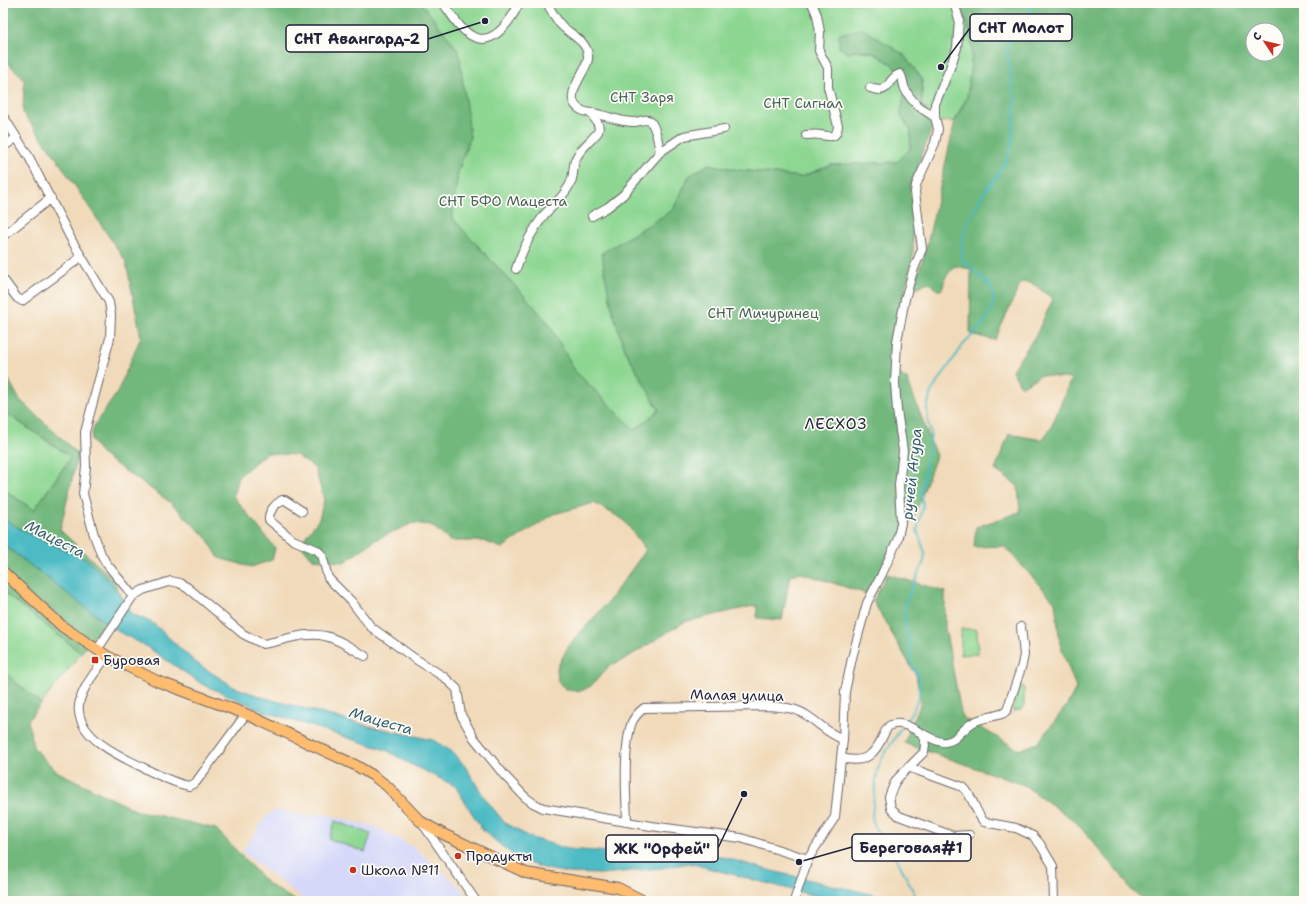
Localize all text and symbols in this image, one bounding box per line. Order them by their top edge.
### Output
callout: СНТ Молот [970,14,1072,41]
text: СНТ Молот [978,18,1064,38]
north arrow [1245,22,1285,62]
callout: СНТ Авангард-2 [286,25,428,52]
text: СНТ Авангард-2 [294,29,420,49]
text: С [1249,29,1265,44]
park label: СНТ Заря [610,88,674,106]
park label: СНТ Сигнал [763,94,843,112]
park label: СНТ БФО Мацеста [439,192,568,210]
park label: СНТ Мичуринец [707,304,819,322]
district label: ЛЕСХОЗ [805,414,867,434]
water label: ручей Агура [897,427,927,522]
water label: Мацеста [21,515,89,563]
place label: Буровая [103,651,160,669]
marker: Буровая [90,655,100,665]
street label: Малая улица [690,685,784,705]
water label: Мацеста [347,702,415,740]
callout: Береговая#1 [852,834,971,861]
callout: ЖК "Орфей" [606,835,718,862]
text: Береговая#1 [859,838,963,858]
text: ЖК "Орфей" [614,839,710,859]
place label: Продукты [466,847,533,865]
marker: Продукты [453,851,463,861]
place label: Школа №11 [361,861,439,879]
marker: Школа №11 [348,865,358,875]

